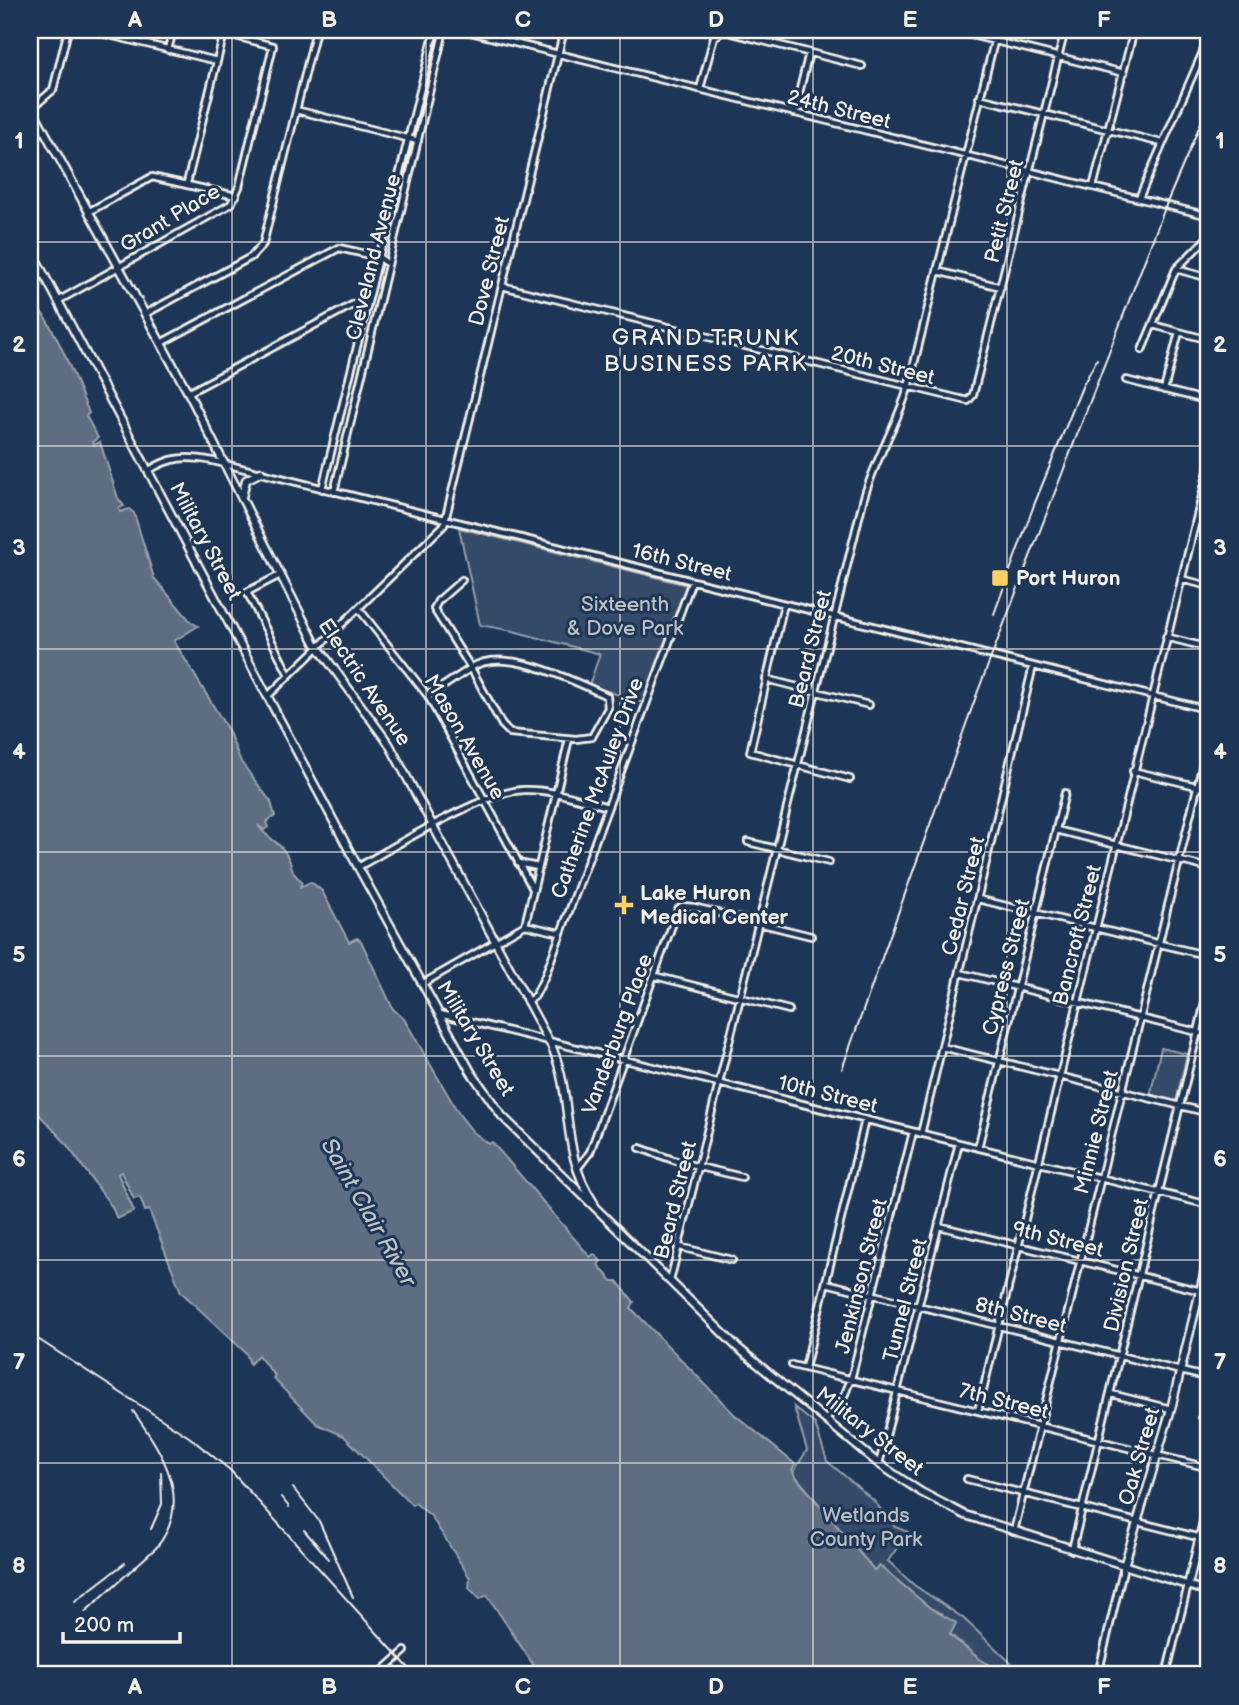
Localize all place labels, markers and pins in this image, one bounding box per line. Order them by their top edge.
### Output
place label: Port Huron [1016,566,1120,591]
marker: Port Huron [990,568,1010,588]
place label: Lake Huron Medical Center [640,881,789,930]
marker: Lake Huron Medical Center [614,895,634,915]

